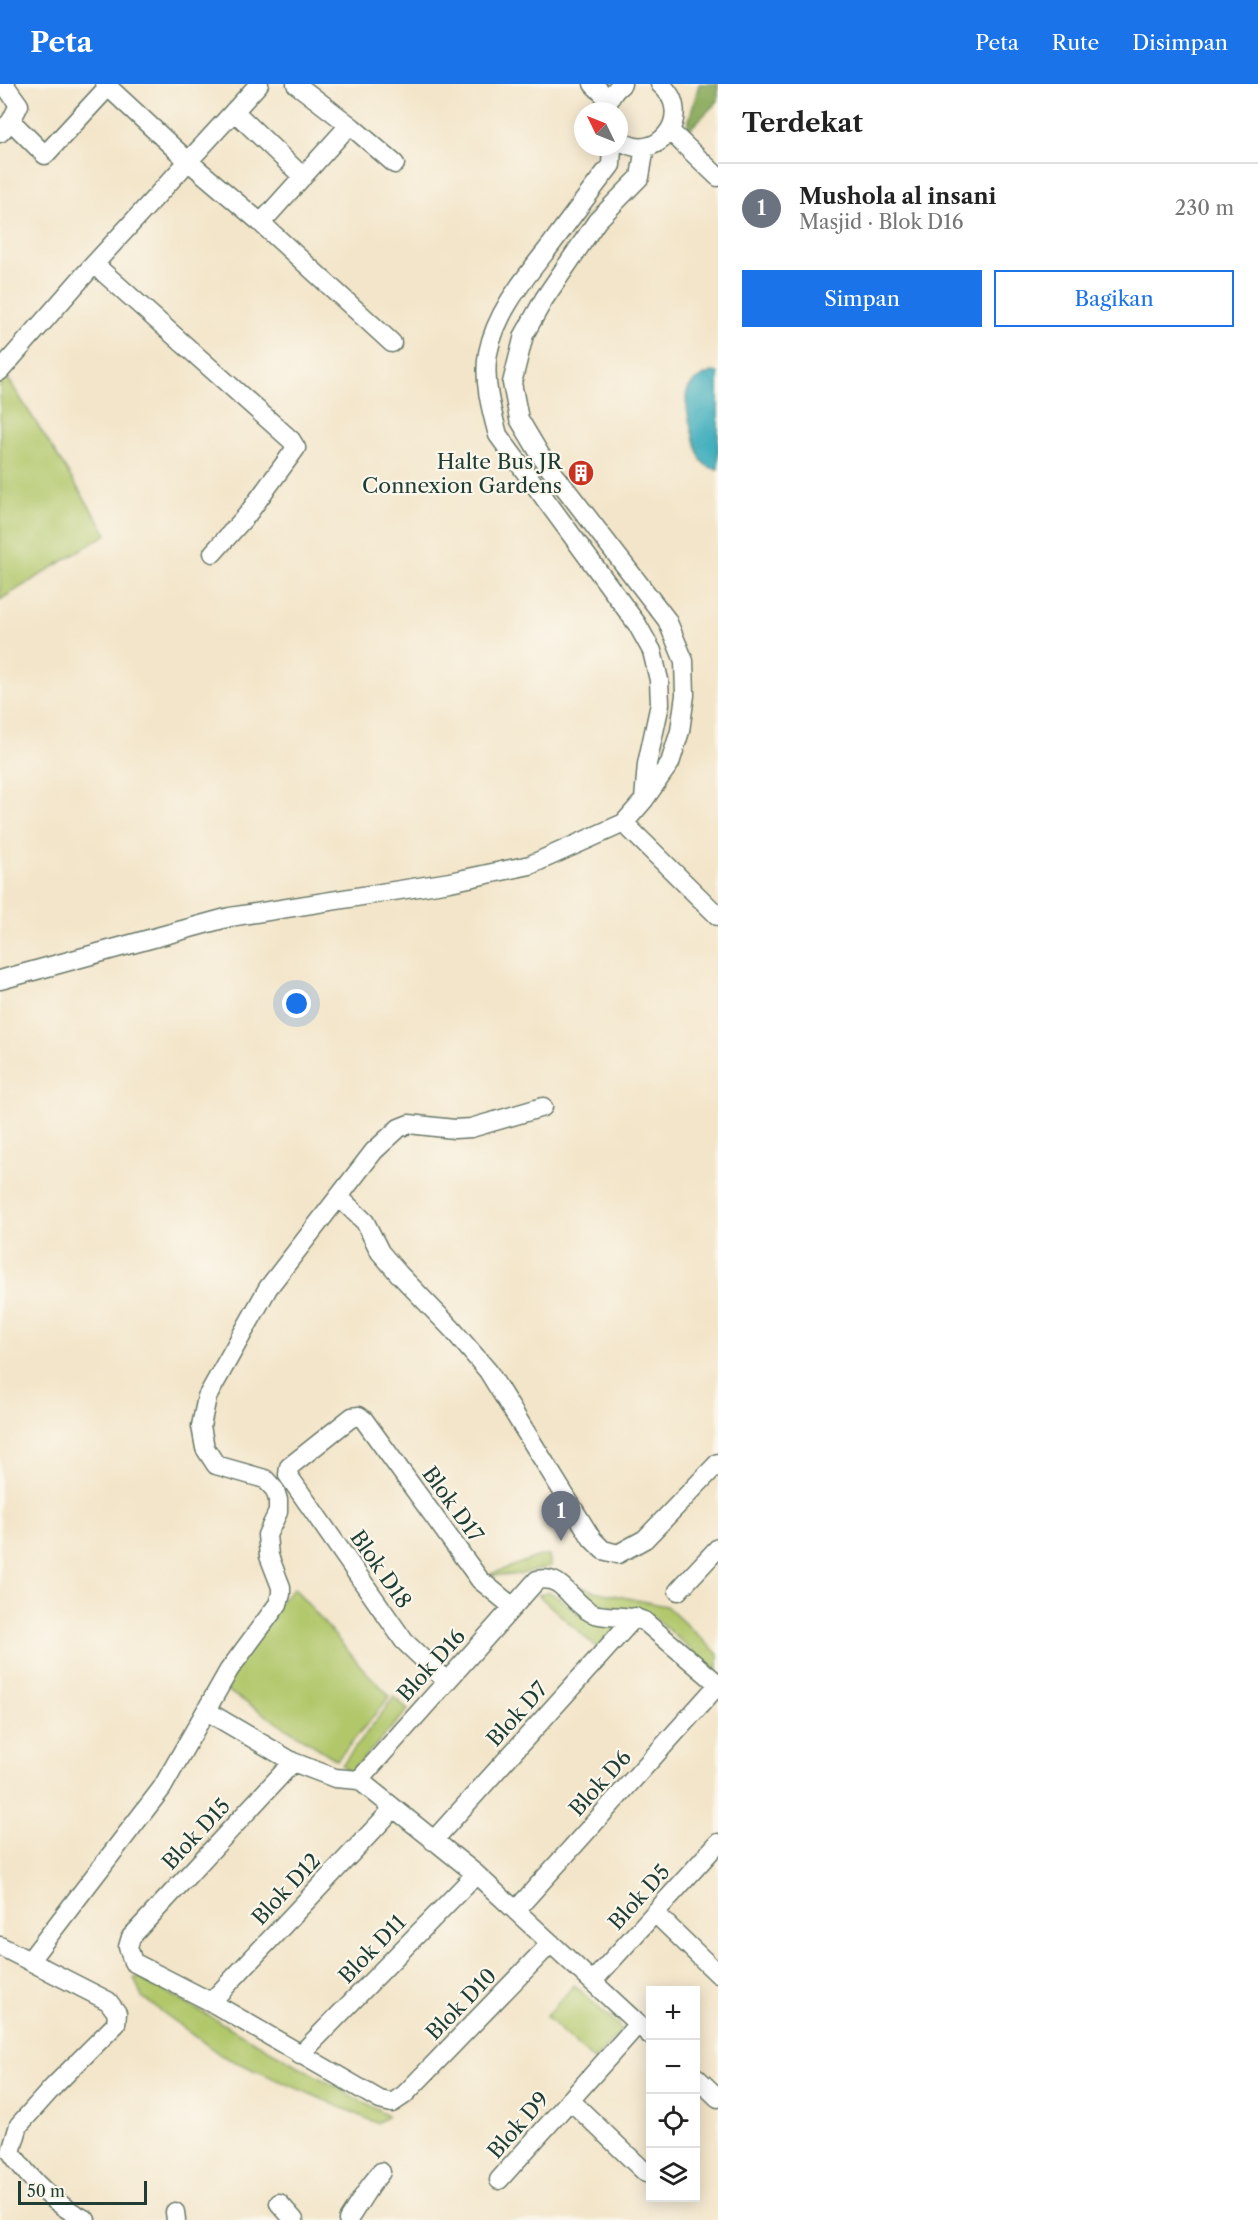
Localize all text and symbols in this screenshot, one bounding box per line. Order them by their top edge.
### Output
text: Peta [30,25,93,59]
text: Peta [975,30,1019,55]
text: Rute [1052,30,1099,55]
text: Disimpan [1132,30,1228,55]
north arrow [574,102,628,156]
text: Terdekat [742,107,863,139]
text: Mushola al insani [799,183,996,210]
text: 1 [757,196,766,220]
text: 230 m [1175,196,1234,220]
text: Masjid · Blok D16 [799,210,963,234]
button: Simpan [742,270,982,327]
button: Bagikan [994,270,1234,327]
place label: Halte Bus JR Connexion Gardens [362,449,564,498]
building icon: Halte Bus JR Connexion Gardens [566,458,596,488]
your location [282,989,311,1018]
street label: Blok D17 [417,1461,489,1547]
pin: 1 [542,1492,580,1541]
street label: Blok D18 [345,1525,417,1613]
street label: Blok D16 [392,1624,470,1706]
street label: Blok D7 [482,1676,553,1751]
street label: Blok D6 [564,1745,636,1821]
street label: Blok D15 [157,1793,235,1875]
street label: Blok D12 [247,1848,325,1930]
street label: Blok D5 [603,1859,675,1935]
street label: Blok D11 [333,1909,411,1988]
street label: Blok D10 [421,1963,501,2045]
map controls [646,1986,700,2202]
button: + [646,1986,700,2040]
button: − [646,2040,700,2094]
street label: Blok D9 [482,2087,554,2163]
button: locate [646,2094,700,2148]
button: layers [646,2148,700,2202]
scale bar [18,2178,147,2206]
text: 50 m [27,2181,65,2201]

